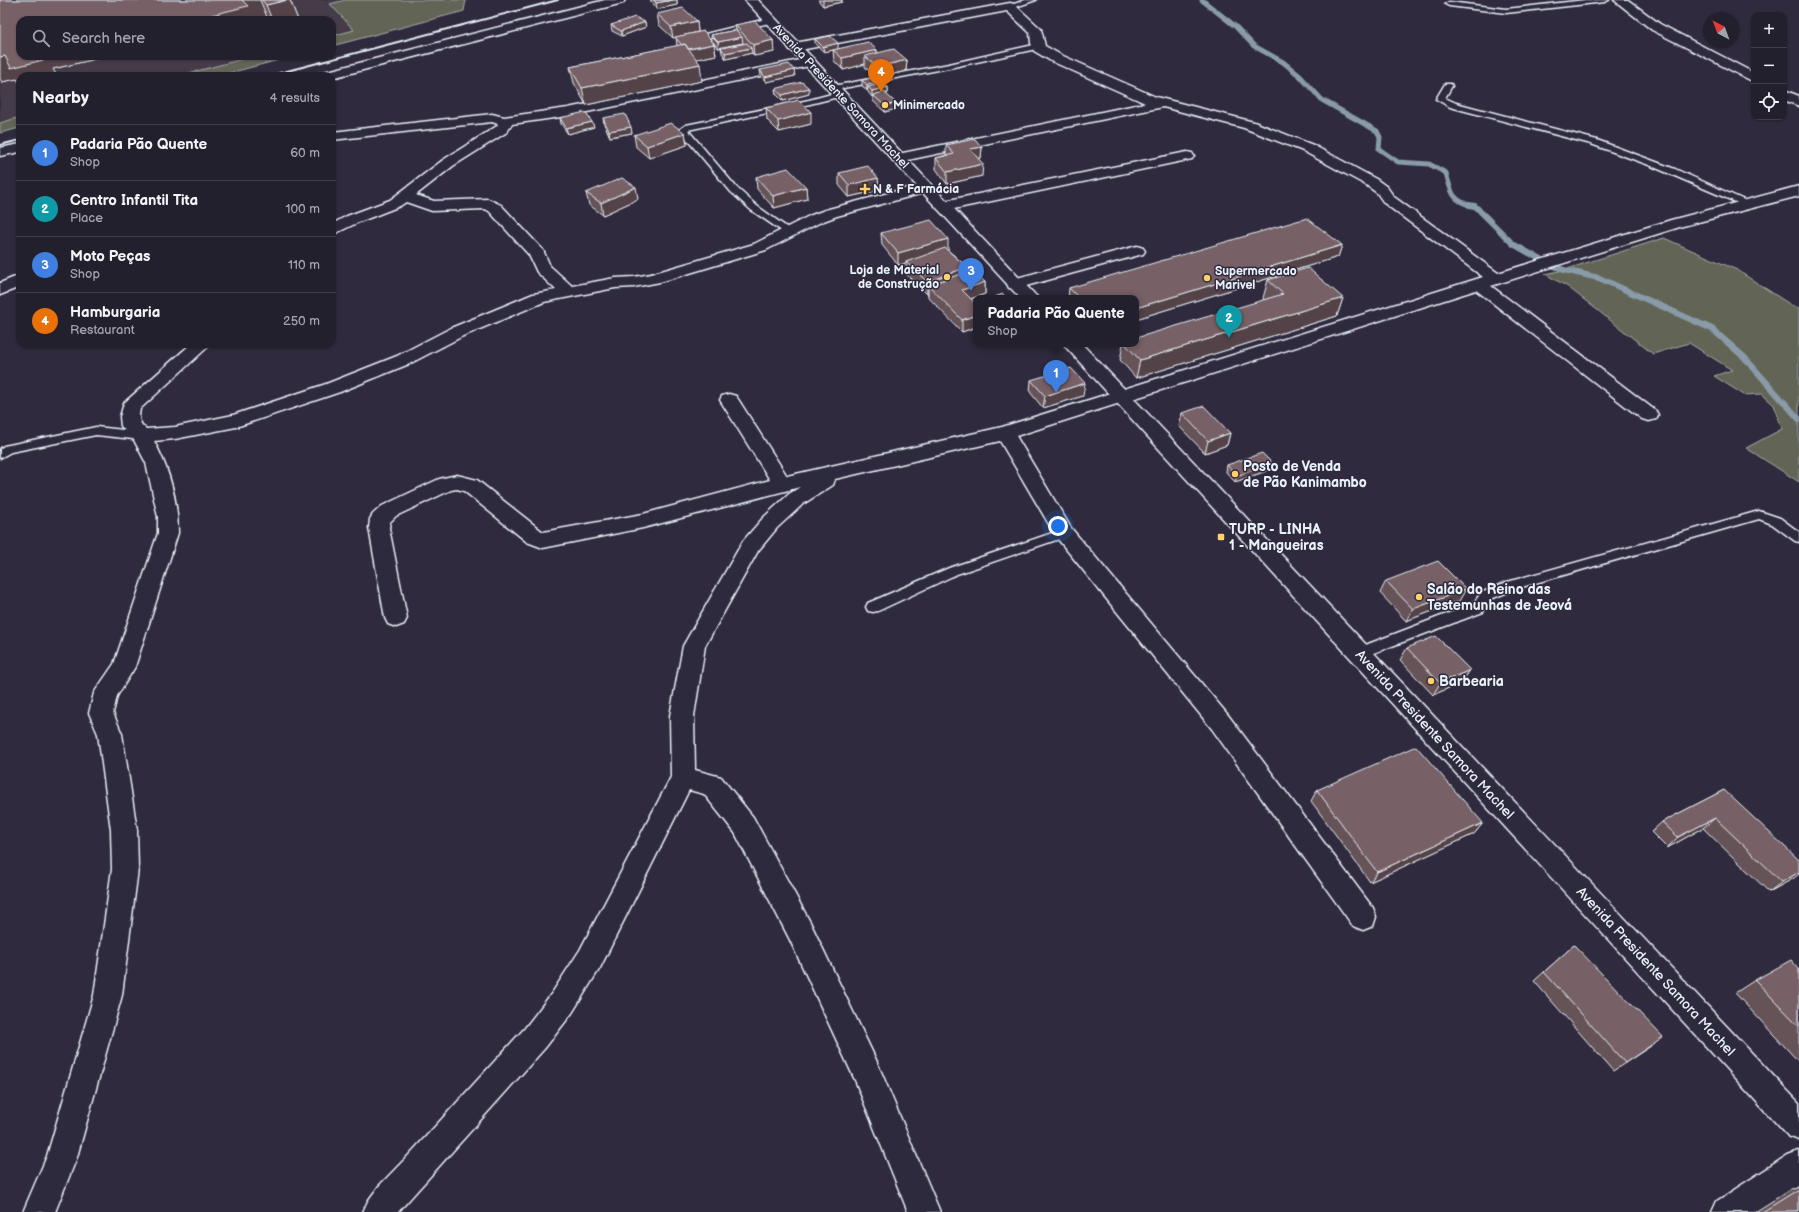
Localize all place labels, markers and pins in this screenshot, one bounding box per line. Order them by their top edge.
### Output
pin: 4 [868,59,894,92]
place label: Minimercado [893,98,965,113]
marker: Minimercado [880,100,890,110]
place label: N & F Farmácia [873,182,959,197]
marker: N & F Farmácia [860,184,870,194]
pin: 3 [958,258,984,291]
place label: Loja de Material de Construção [850,263,939,292]
place label: Supermercado Marivel [1215,264,1297,293]
marker: Loja de Material de Construção [942,272,952,282]
marker: Supermercado Marivel [1202,273,1212,283]
pin: 2 [1216,305,1242,338]
pin: 1 [1043,360,1069,393]
place label: Posto de Venda de Pão Kanimambo [1243,458,1367,491]
marker: Posto de Venda de Pão Kanimambo [1230,469,1240,479]
place label: TURP - LINHA 1 - Mangueiras [1229,521,1324,554]
marker: TURP - LINHA 1 - Mangueiras [1216,532,1226,542]
place label: Salão do Reino das Testemunhas de Jeová [1427,581,1572,614]
marker: Salão do Reino das Testemunhas de Jeová [1414,592,1424,602]
place label: Barbearia [1439,673,1504,690]
marker: Barbearia [1426,676,1436,686]

